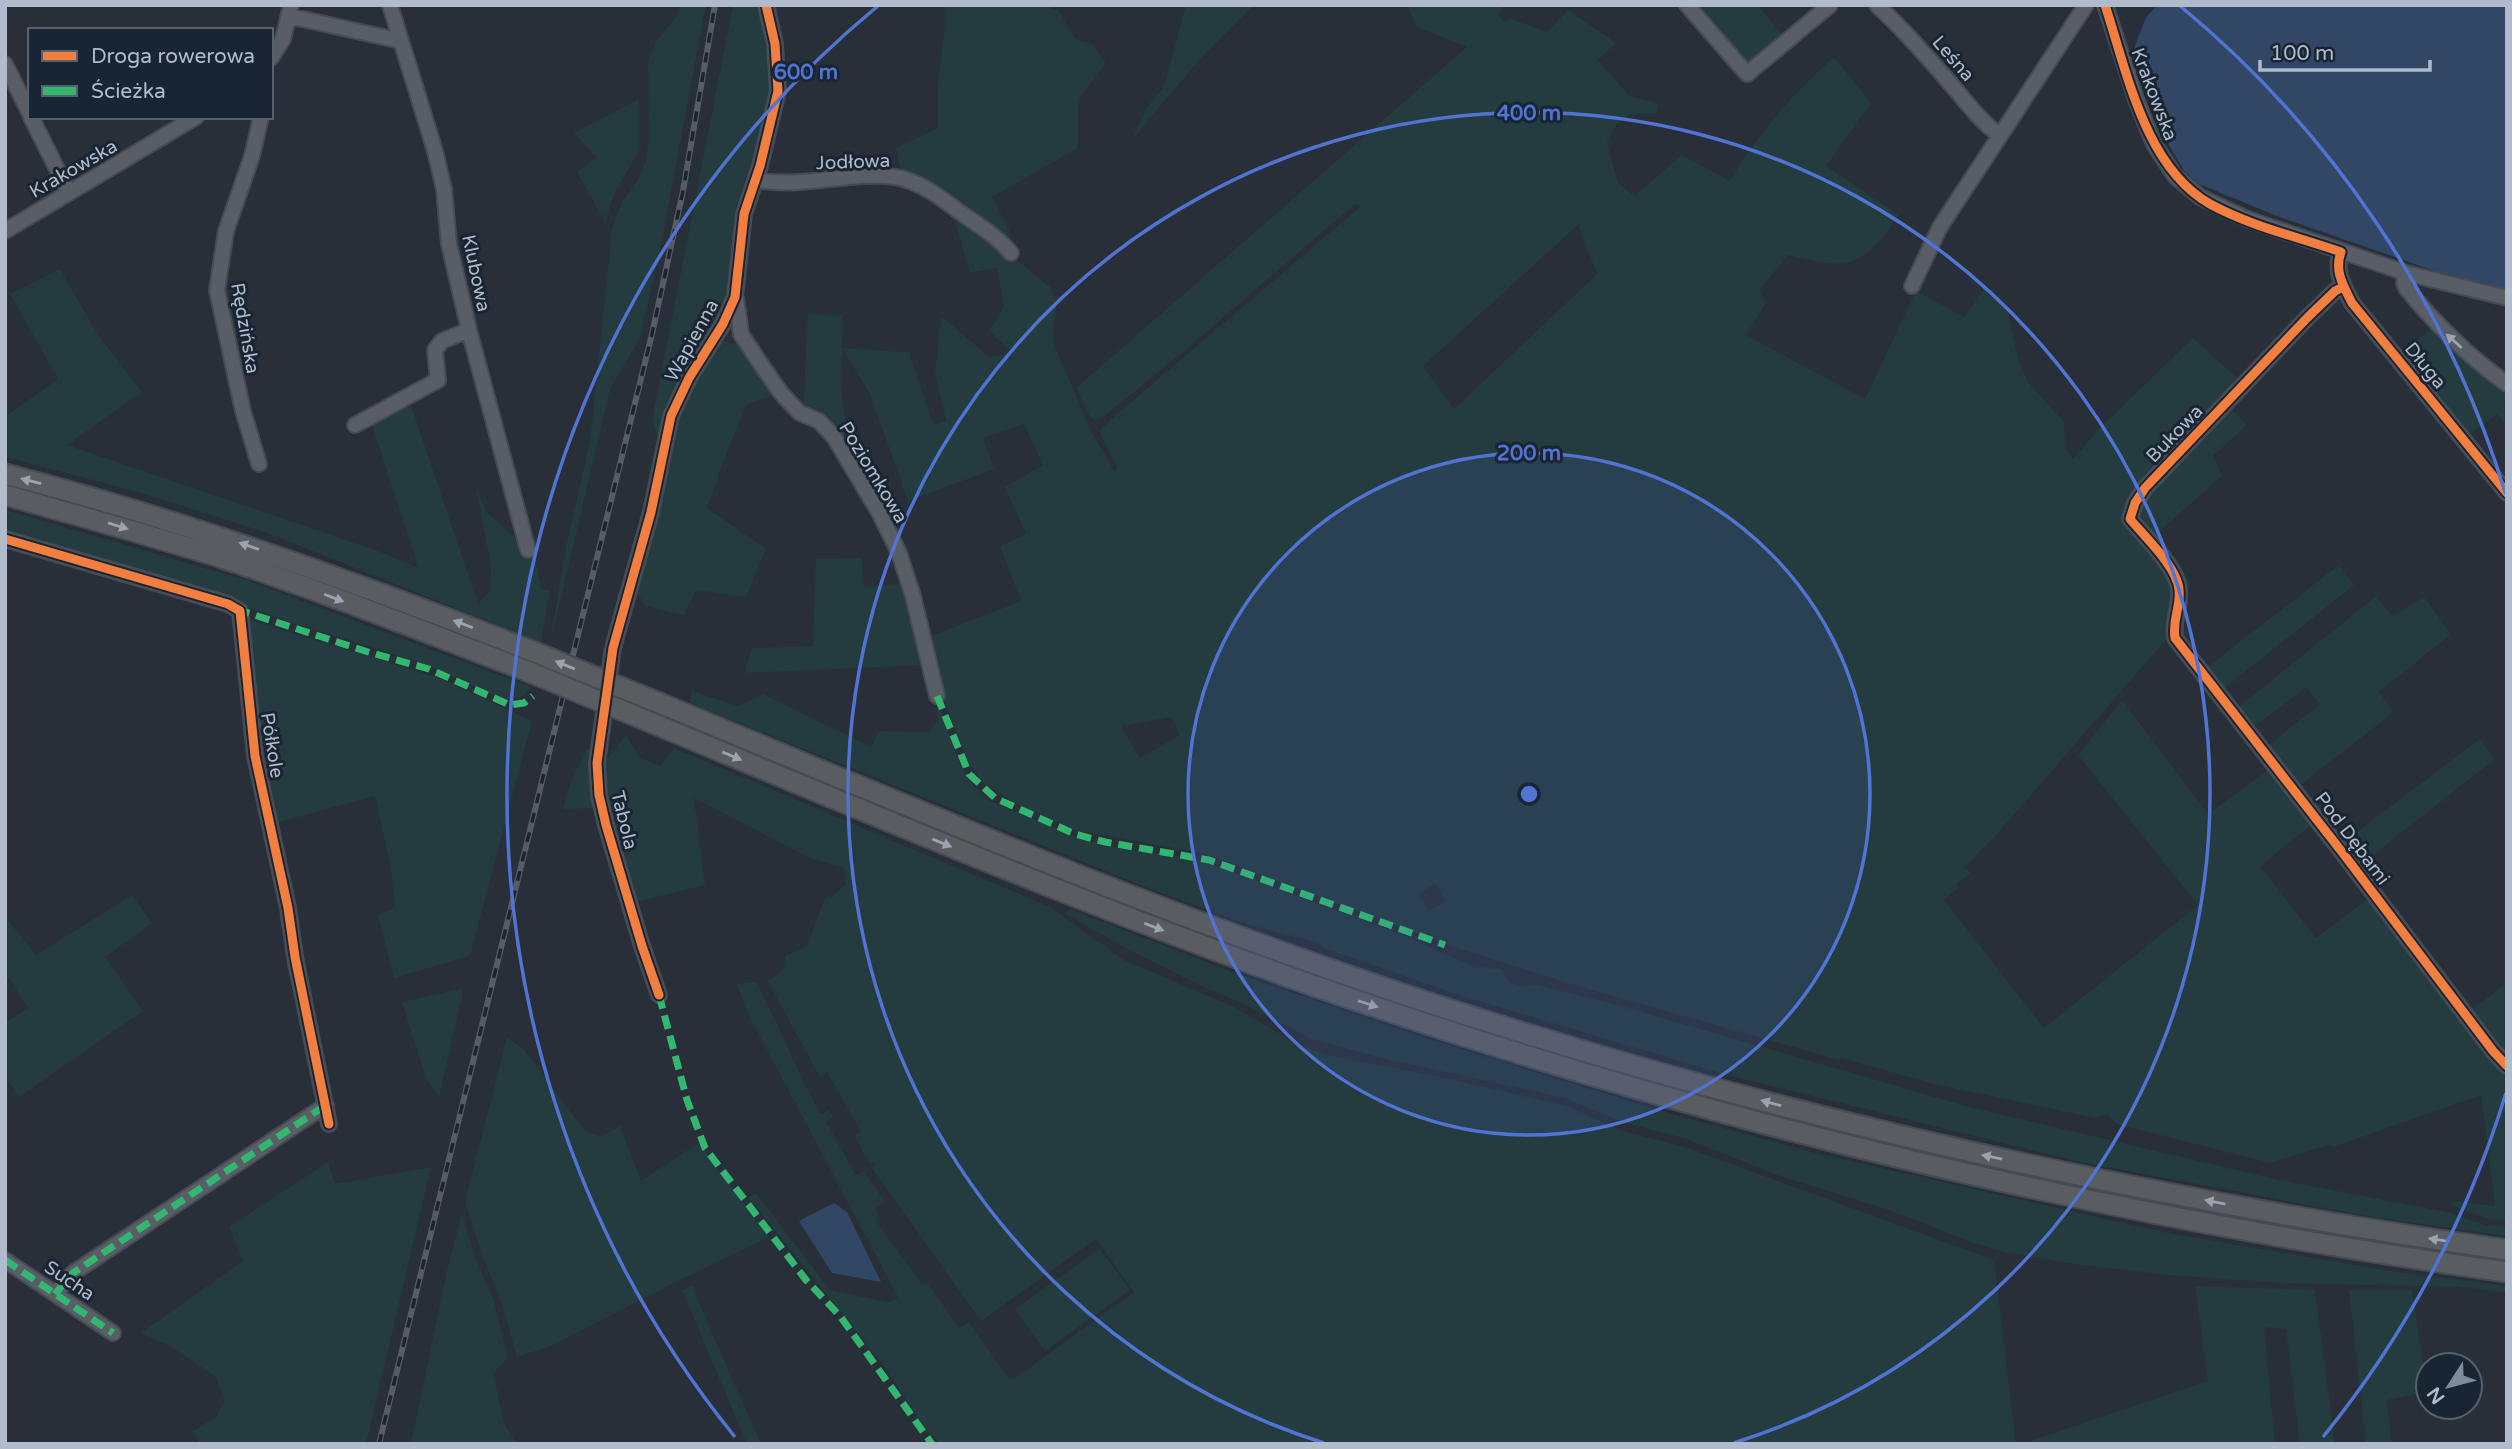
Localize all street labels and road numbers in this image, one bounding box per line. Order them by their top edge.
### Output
street label: Leśna [1928,31,1979,86]
street label: Krakowska [2126,45,2182,144]
street label: Krakowska [26,135,121,203]
street label: Jodłowa [815,150,891,174]
street label: Klubowa [457,233,495,314]
street label: Rędzińska [226,281,264,375]
street label: Wapienna [660,296,723,385]
street label: Długa [2400,338,2451,393]
street label: Bukowa [2142,400,2208,467]
street label: Poziomkowa [834,418,912,527]
street label: Półkole [256,711,288,780]
street label: Pod Dębami [2310,788,2394,889]
street label: Tabola [606,789,642,852]
street label: Sucha [40,1256,99,1305]

